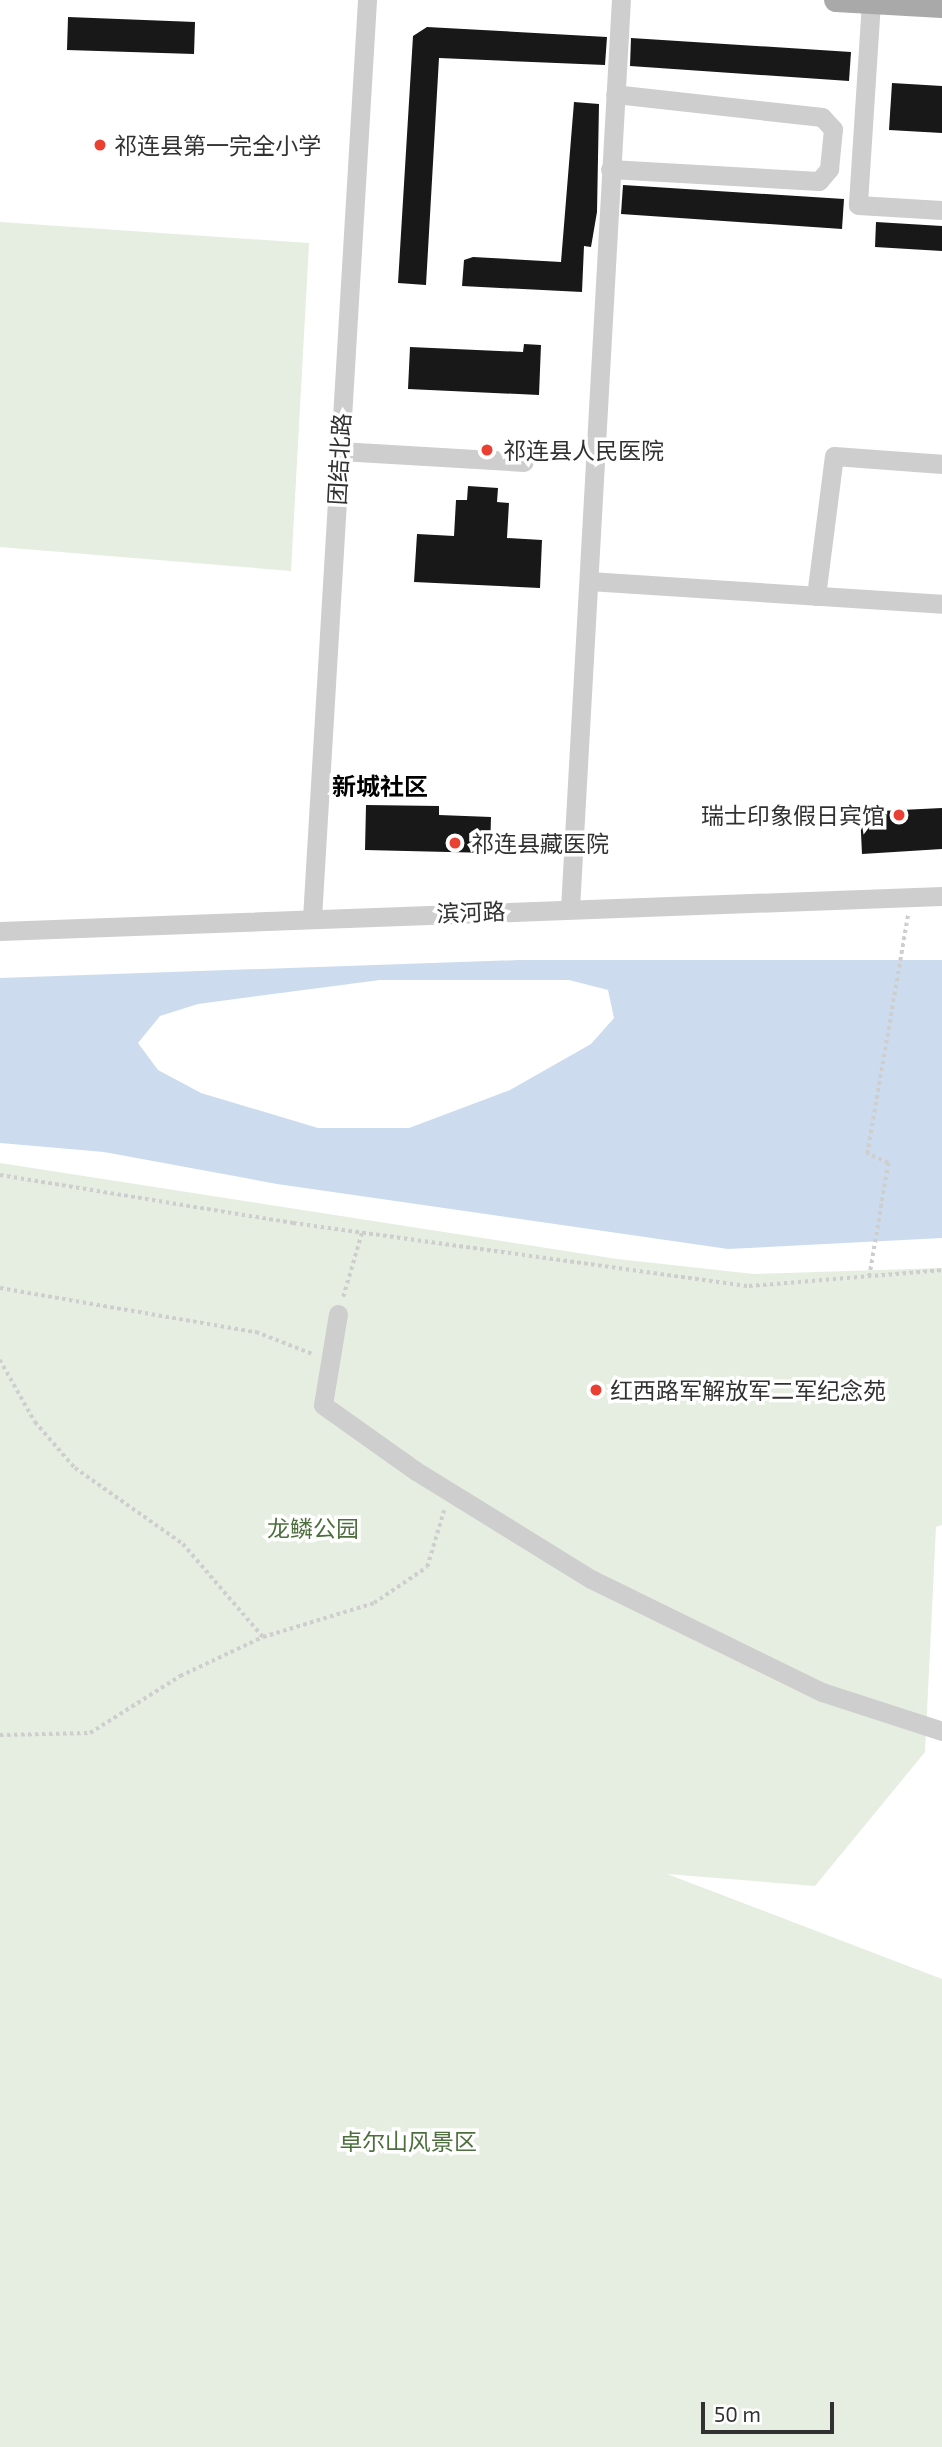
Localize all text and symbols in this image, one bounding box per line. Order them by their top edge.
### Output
place label: 祁连县第一完全小学 [114,131,321,159]
marker: 祁连县第一完全小学 [92,137,108,153]
street label: 团结北路 [323,412,355,506]
place label: 祁连县人民医院 [503,436,664,464]
marker: 祁连县人民医院 [477,440,497,460]
district label: 新城社区 [332,772,428,800]
place label: 瑞士印象假日宾馆 [701,801,885,829]
marker: 瑞士印象假日宾馆 [891,807,907,823]
place label: 祁连县藏医院 [471,829,609,857]
marker: 祁连县藏医院 [445,833,465,853]
street label: 滨河路 [436,897,506,927]
place label: 红西路军解放军二军纪念苑 [610,1376,886,1404]
marker: 红西路军解放军二军纪念苑 [588,1382,604,1398]
park label: 龙鳞公园 [267,1514,359,1542]
park label: 卓尔山风景区 [339,2127,477,2155]
scale bar [704,2388,837,2432]
text: 50 m [714,2401,761,2426]

